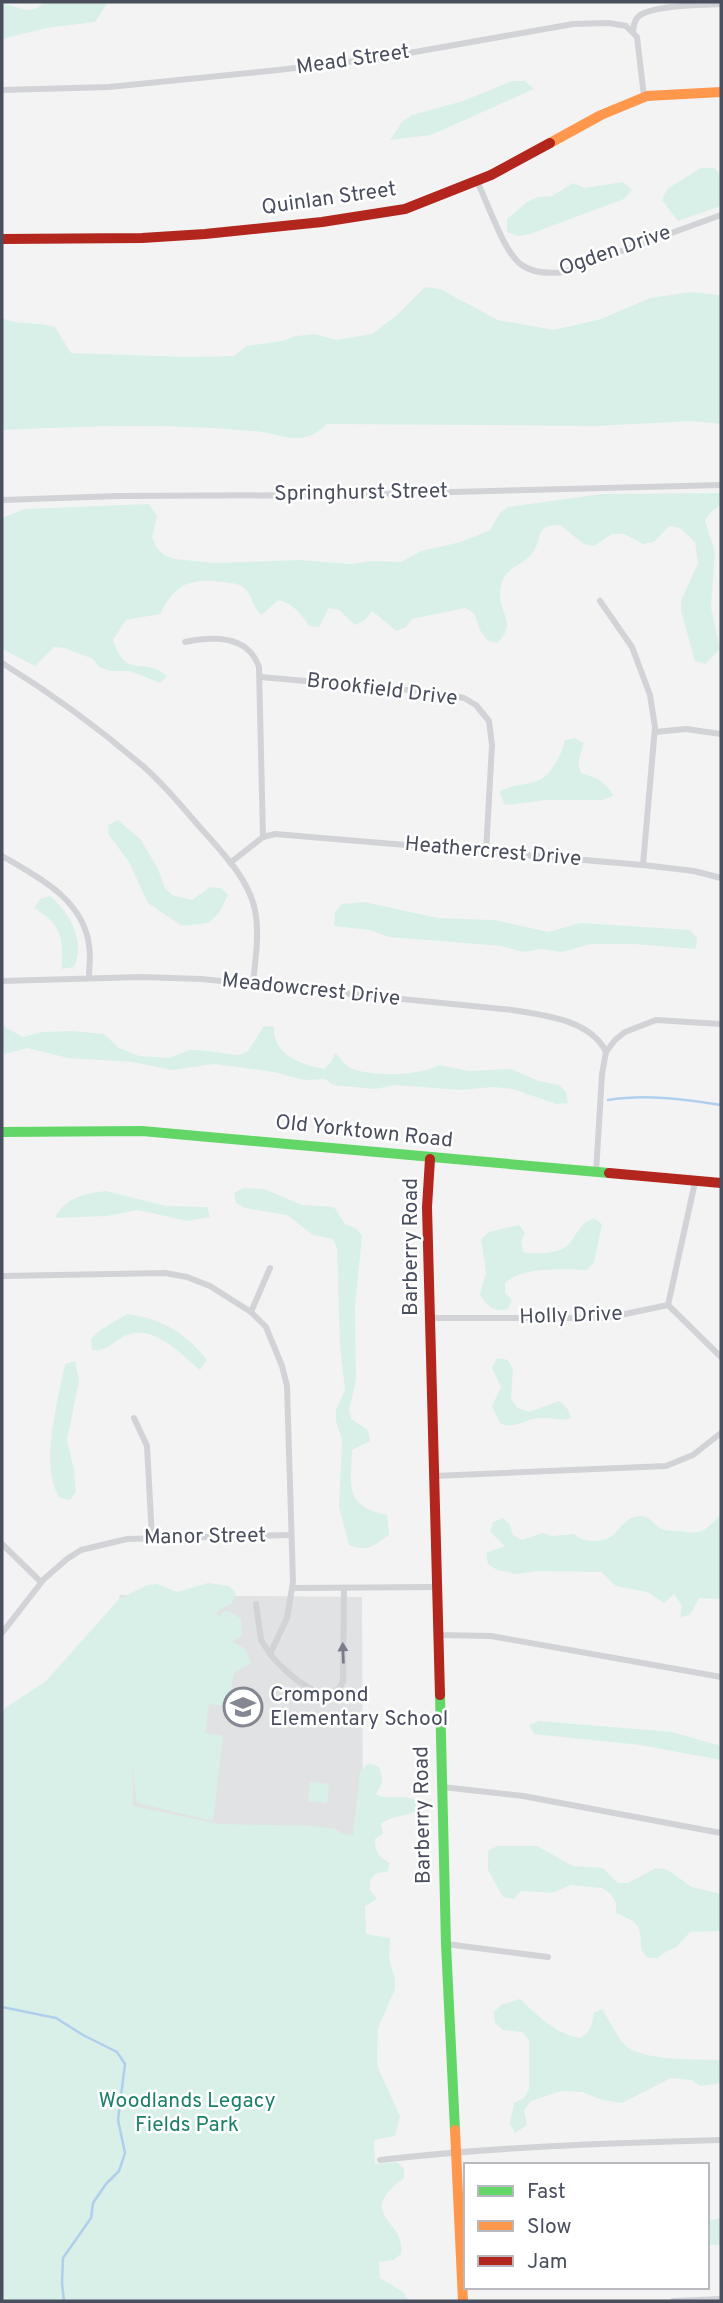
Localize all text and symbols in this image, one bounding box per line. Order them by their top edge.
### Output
street label: Mead Street [295,39,411,81]
street label: Quinlan Street [260,176,398,222]
street label: Ogden Drive [555,219,675,283]
street label: Springhurst Street [274,478,448,508]
street label: Brookfield Drive [305,667,459,713]
street label: Heathercrest Drive [404,831,582,873]
street label: Meadowcrest Drive [221,967,401,1013]
street label: Old Yorktown Road [274,1109,454,1155]
street label: Barberry Road [398,1178,425,1316]
street label: Holly Drive [519,1301,623,1331]
street label: Manor Street [144,1522,266,1552]
one-way arrow [338,1642,349,1664]
place label: Crompond Elementary School [270,1682,448,1733]
school or university icon: Crompond Elementary School [222,1686,264,1728]
street label: Barberry Road [408,1746,438,1884]
park label: Woodlands Legacy Fields Park [98,2088,276,2139]
legend [464,2163,709,2289]
text: Fast [527,2179,566,2206]
text: Slow [527,2214,572,2241]
text: Jam [527,2249,568,2276]

